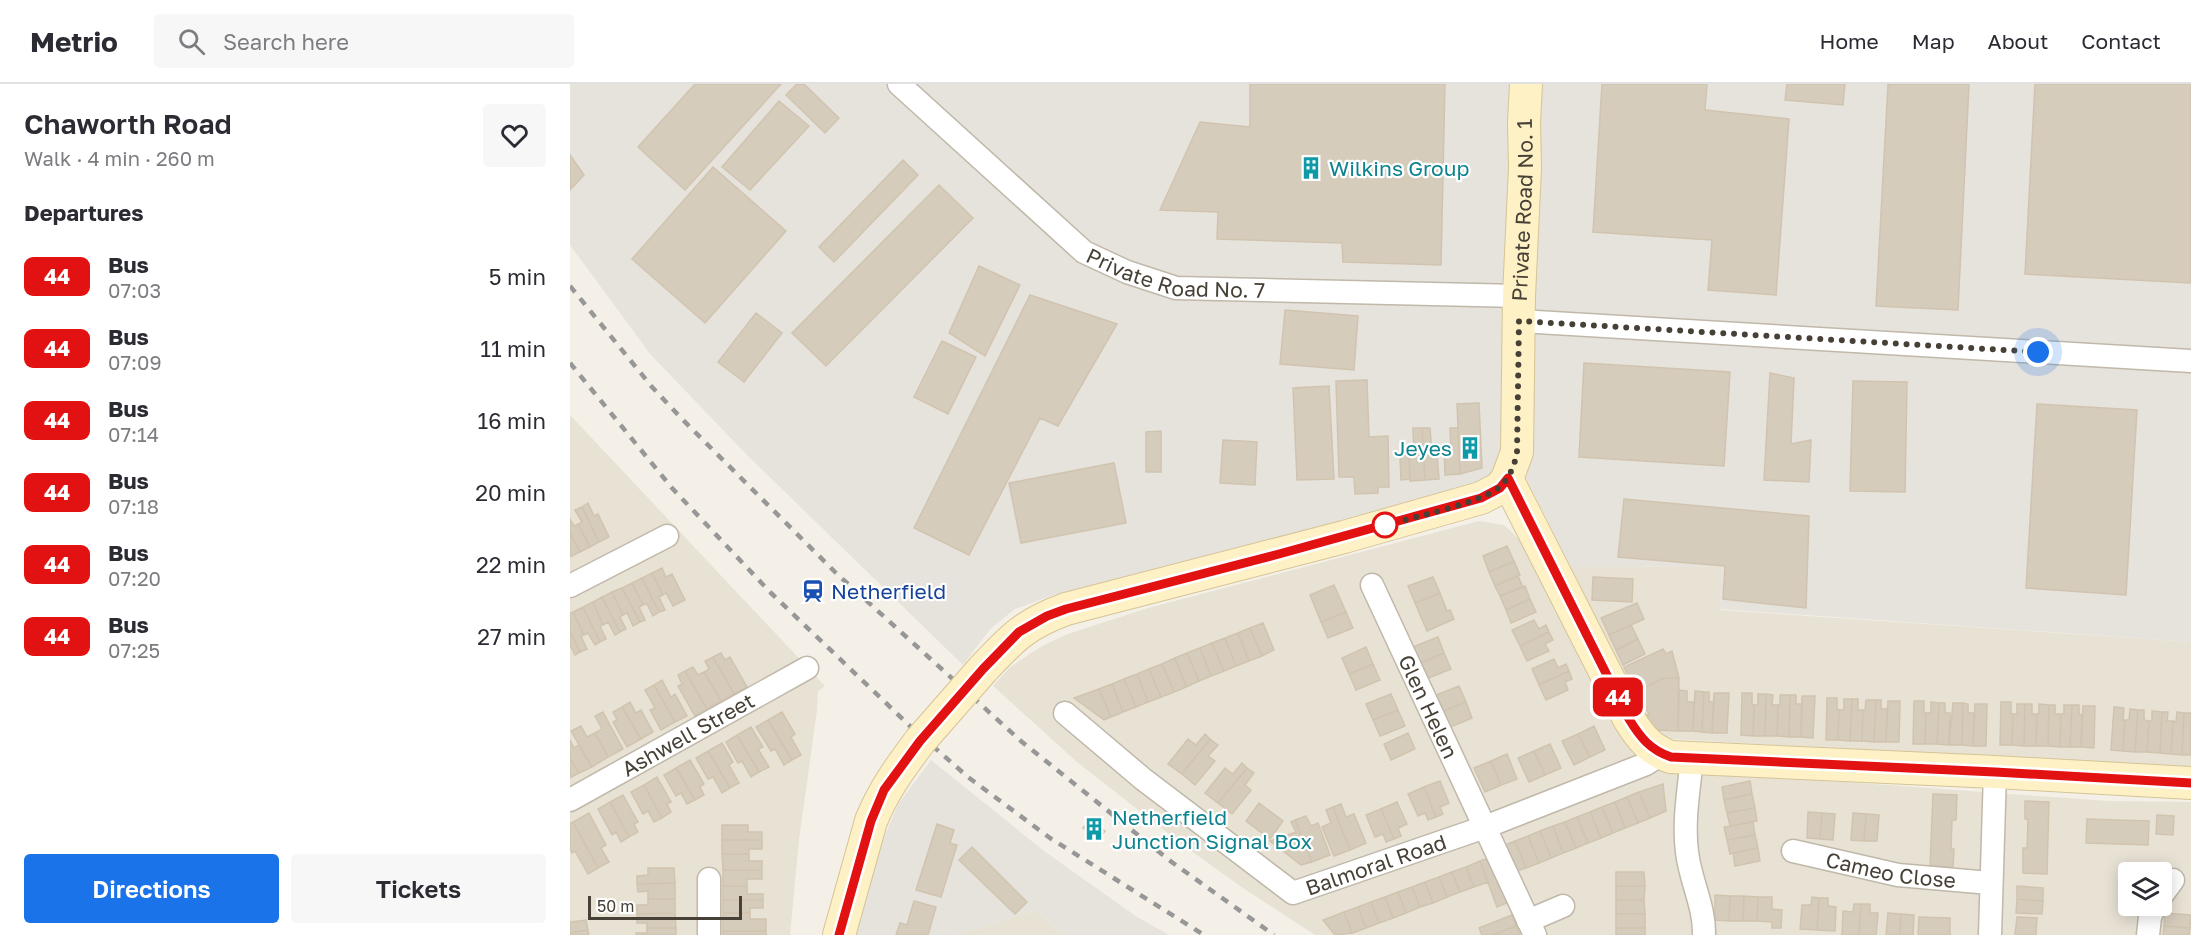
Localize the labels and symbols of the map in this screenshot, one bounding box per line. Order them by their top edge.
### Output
street label: Private Road No. 1 [1506,118,1538,302]
building icon: Wilkins Group [1298,155,1324,181]
place label: Wilkins Group [1329,155,1469,181]
street label: Private Road No. 7 [1082,242,1265,303]
your location [2023,337,2053,367]
place label: Jeyes [1394,435,1452,461]
building icon: Jeyes [1457,435,1483,461]
unlabelled marker [1372,512,1398,538]
station icon: Netherfield [800,578,826,604]
place label: Netherfield [831,578,946,604]
street label: Glen Helen [1393,650,1464,762]
line badge: 44 [1591,678,1645,716]
street label: Ashwell Street [617,687,759,782]
place label: Netherfield Junction Signal Box [1112,804,1312,854]
building icon: Netherfield Junction Signal Box [1081,816,1107,842]
street label: Balmoral Road [1302,828,1450,901]
street label: Cameo Close [1823,846,1957,893]
scale bar [588,893,742,920]

